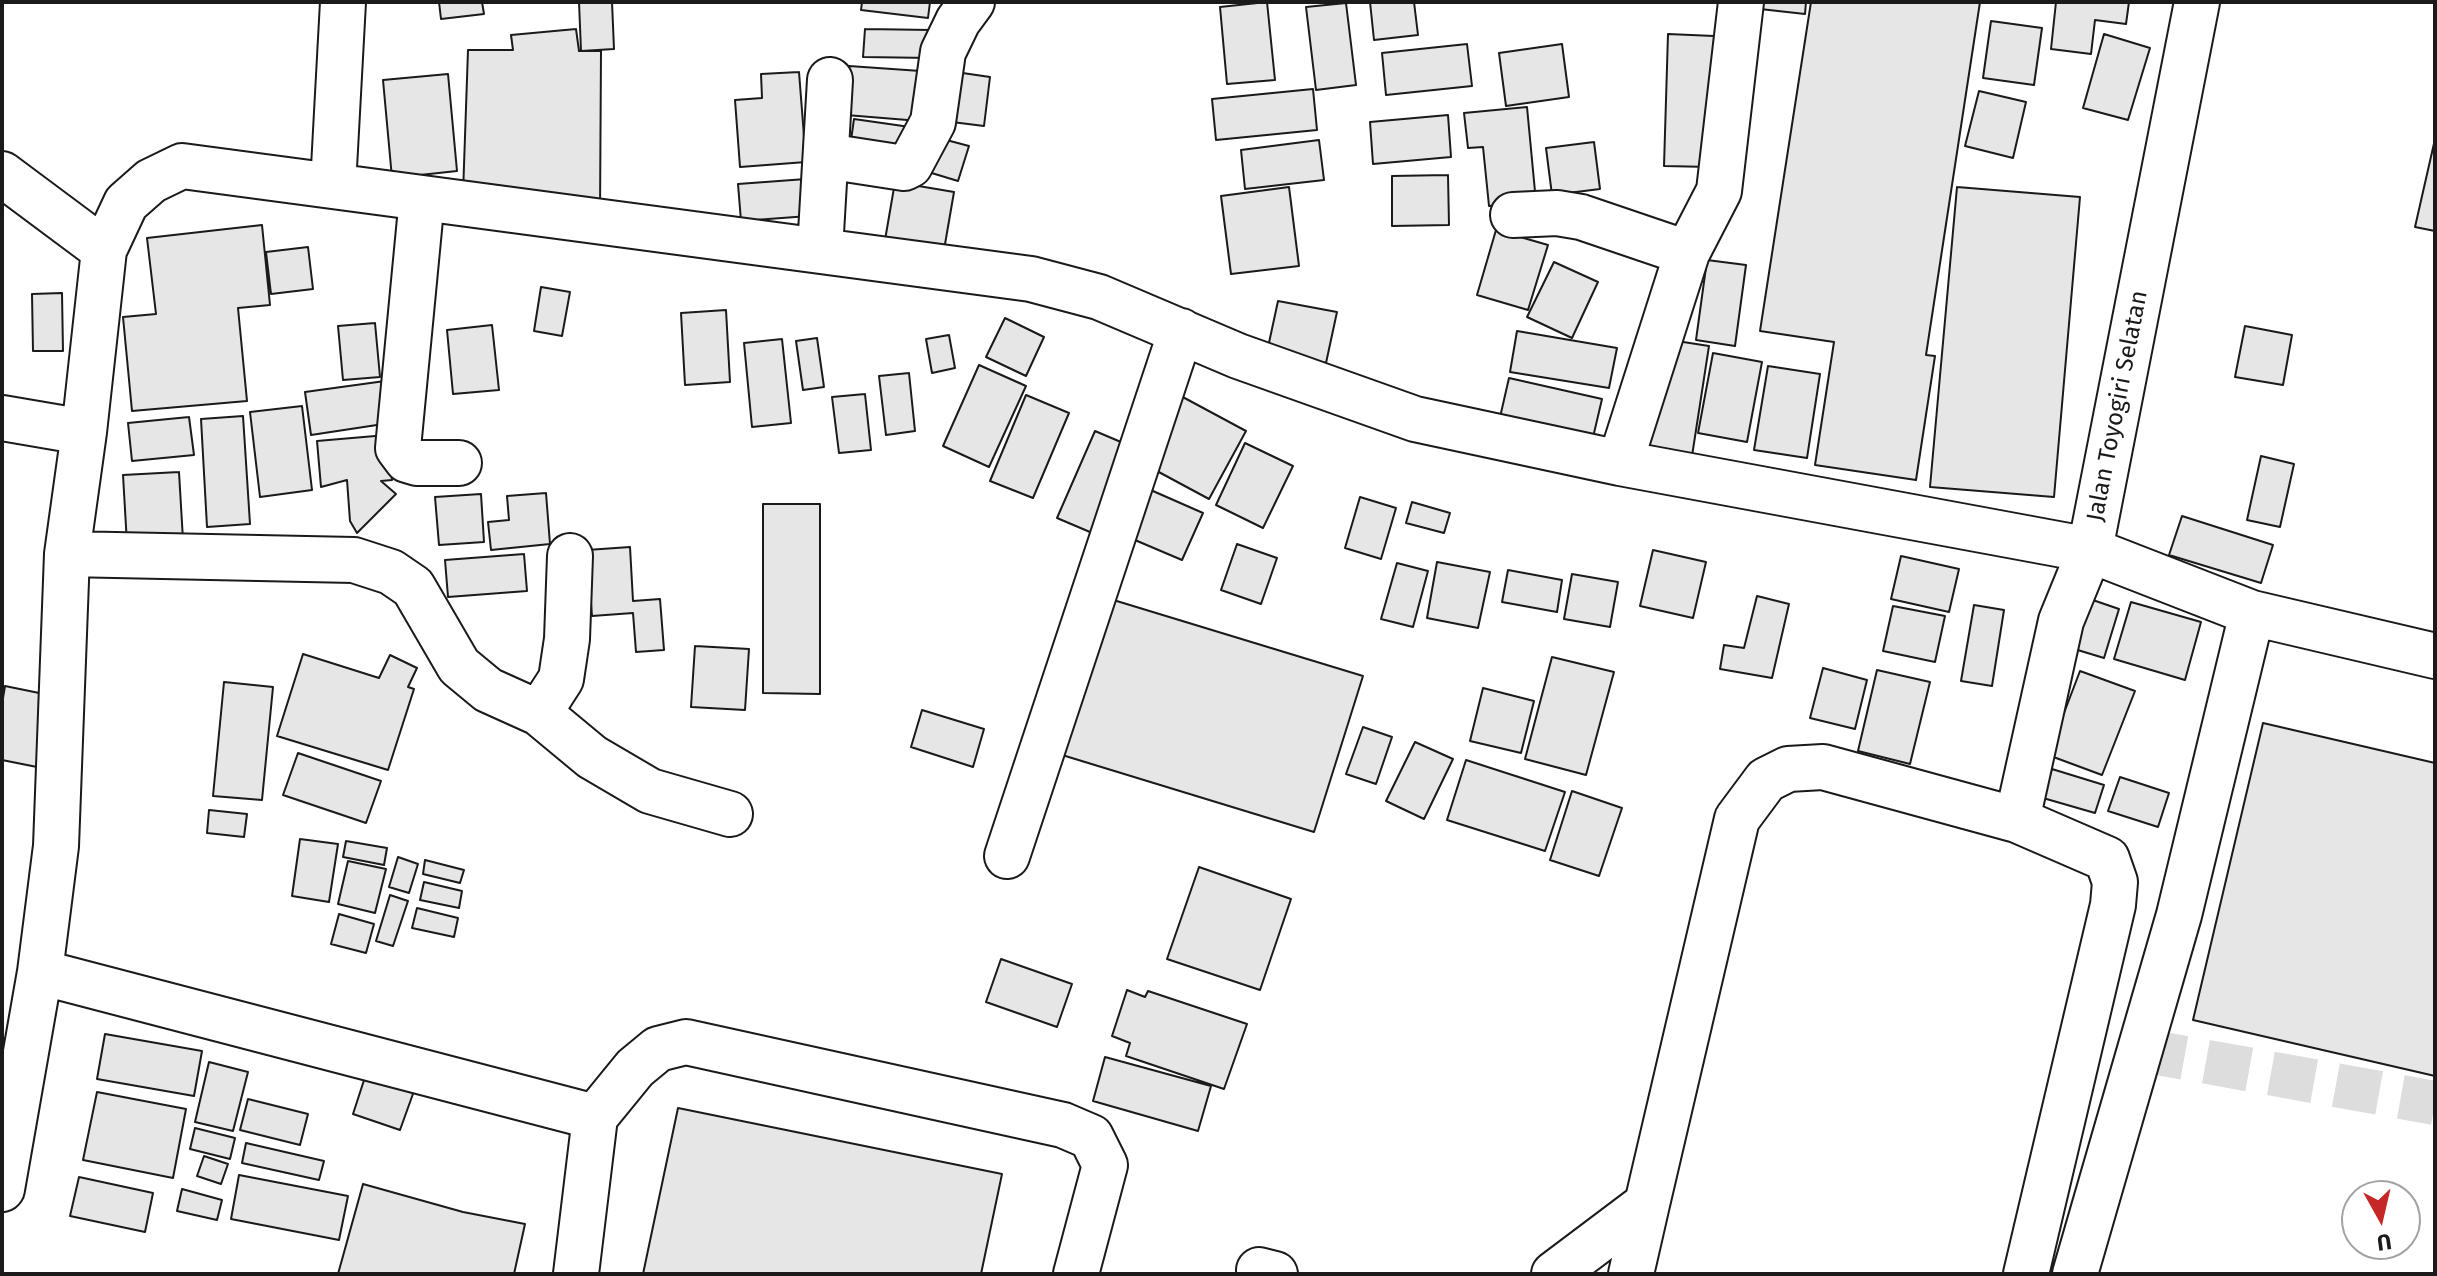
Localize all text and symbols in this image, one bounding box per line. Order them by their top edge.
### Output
street label: Jalan Toyogiri Selatan [2081,288,2155,524]
north arrow [2341,1180,2421,1260]
text: U [2375,1228,2393,1257]

